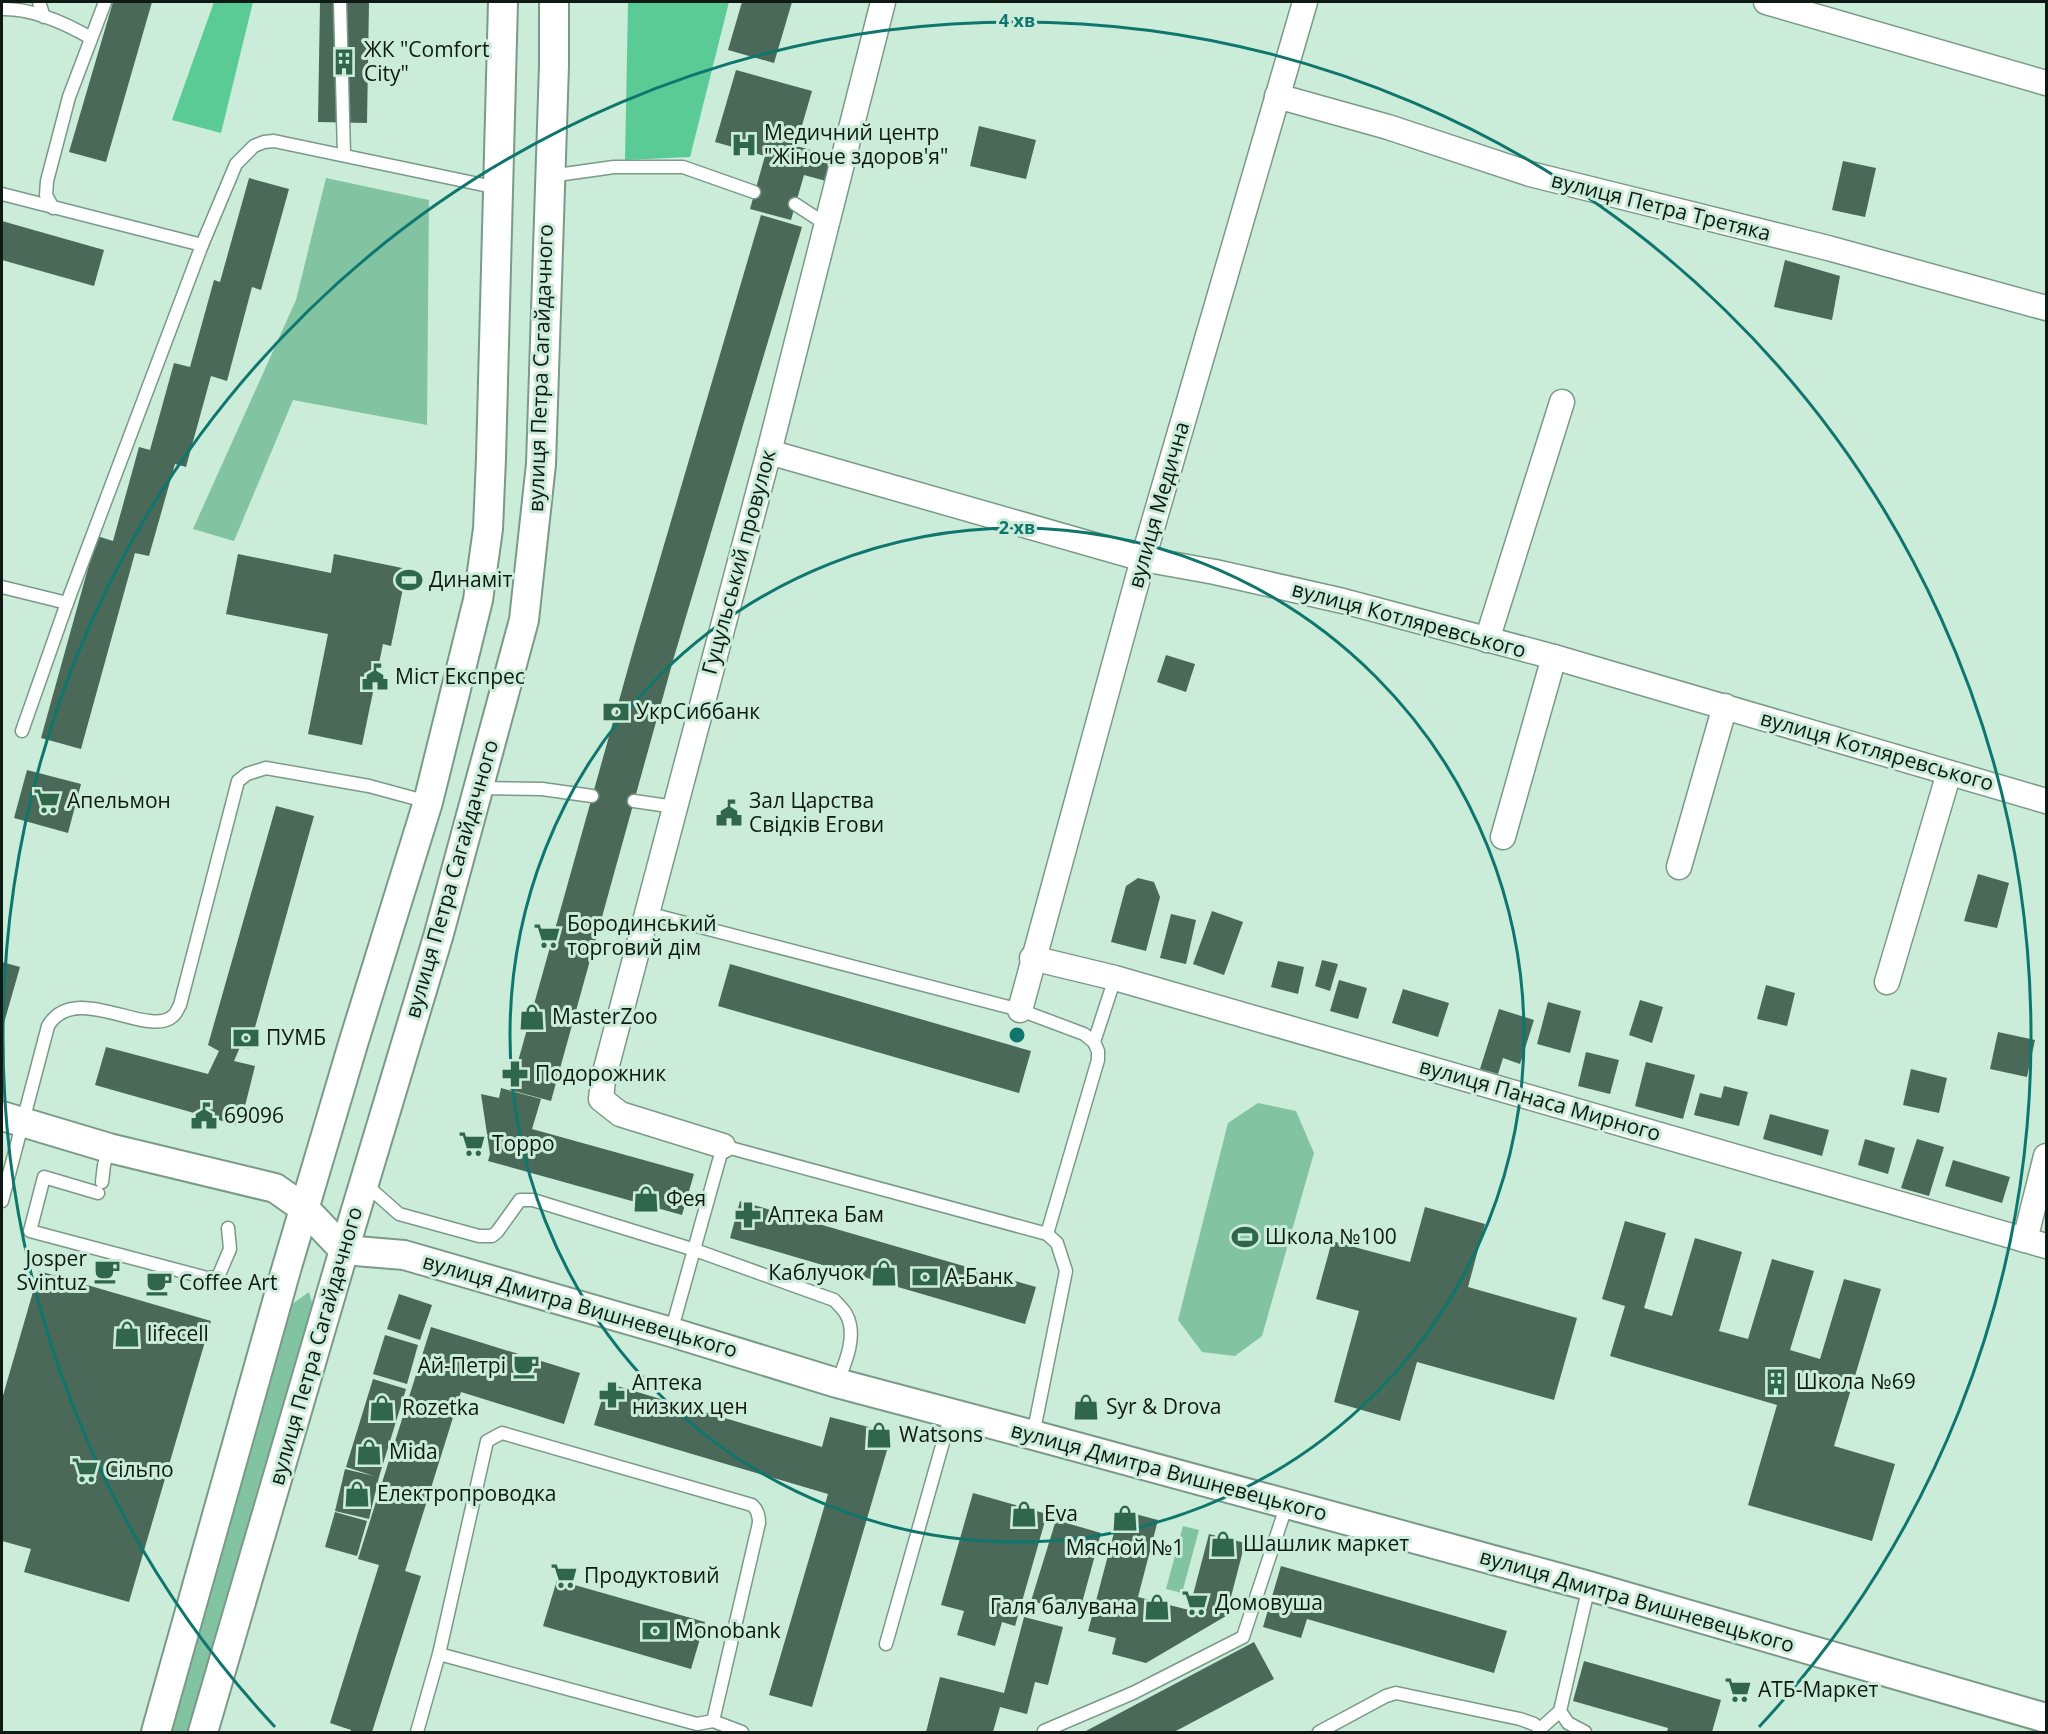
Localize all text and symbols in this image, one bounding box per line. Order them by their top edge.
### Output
text: 4 хв [999,8,1035,32]
place label: ЖК "Comfort City" [364,35,489,87]
building icon: ЖК "Comfort City" [329,47,359,77]
place label: Медичний центр "Жіноче здоров'я" [764,118,948,170]
hospital icon: Медичний центр "Жіноче здоров'я" [729,130,759,160]
street label: вулиця Петра Третяка [1549,165,1774,247]
street label: вулиця Петра Сагайдачного [521,223,559,512]
street label: вулиця Медична [1121,418,1195,591]
street label: Гуцульський провулок [695,446,782,677]
text: 2 хв [999,515,1035,539]
sports icon: Динаміт [394,565,424,595]
place label: Динаміт [429,565,512,593]
street label: вулиця Котляревського [1289,574,1530,664]
public building icon: Міст Експрес [360,662,390,692]
place label: Міст Експрес [395,662,525,690]
bank icon: УкрСиббанк [601,697,631,727]
place label: УкрСиббанк [636,697,760,725]
street label: вулиця Котляревського [1757,703,1997,797]
street label: вулиця Петра Сагайдачного [398,736,504,1021]
supermarket icon: Апельмон [32,786,62,816]
place label: Апельмон [67,786,171,814]
place label: Зал Царства Свiдкiв Егови [749,786,884,838]
public building icon: Зал Царства Свiдкiв Егови [714,798,744,828]
place label: Бородинський торговий дім [567,909,717,961]
supermarket icon: Бородинський торговий дім [532,921,562,951]
shop icon: MasterZoo [517,1002,547,1032]
place label: MasterZoo [552,1002,658,1030]
bank icon: ПУМБ [231,1023,261,1053]
place label: ПУМБ [266,1023,326,1051]
centre of rings [1007,1025,1027,1045]
street label: вулиця Панаса Мирного [1416,1051,1664,1147]
pharmacy icon: Подорожник [500,1059,530,1089]
place label: Подорожник [535,1059,666,1087]
public building icon: 69096 [189,1101,219,1131]
place label: 69096 [224,1101,284,1129]
supermarket icon: Торро [457,1129,487,1159]
place label: Торро [492,1129,555,1157]
shop icon: Фея [631,1184,661,1214]
place label: Фея [666,1184,706,1212]
pharmacy icon: Аптека Бам [733,1200,763,1230]
place label: Аптека Бам [768,1200,884,1228]
street label: вулиця Петра Сагайдачного [262,1203,368,1488]
sports icon: Школа №100 [1230,1222,1260,1252]
place label: Школа №100 [1265,1222,1397,1250]
place label: Josper Svintuz [17,1244,87,1296]
street label: вулиця Дмитра Вишневецького [420,1247,741,1363]
cafe icon: Josper Svintuz [92,1256,122,1286]
place label: Каблучок [768,1258,864,1286]
shop icon: Каблучок [869,1258,899,1288]
bank icon: А-Банк [910,1262,940,1292]
place label: А-Банк [945,1262,1014,1290]
cafe icon: Coffee Art [144,1268,174,1298]
place label: Coffee Art [179,1268,277,1296]
shop icon: lifecell [112,1319,142,1349]
place label: lifecell [147,1319,209,1347]
place label: Ай-Петрі [417,1351,506,1379]
cafe icon: Ай-Петрі [511,1351,541,1381]
building icon: Школа №69 [1761,1367,1791,1397]
place label: Школа №69 [1796,1367,1916,1395]
place label: Аптека низких цен [632,1368,748,1420]
pharmacy icon: Аптека низких цен [597,1380,627,1410]
shop icon: Syr & Drova [1071,1392,1101,1422]
place label: Syr & Drova [1106,1392,1221,1420]
shop icon: Rozetka [367,1393,397,1423]
place label: Rozetka [402,1393,479,1421]
street label: вулиця Дмитра Вишневецького [1008,1415,1331,1527]
shop icon: Watsons [864,1420,894,1450]
place label: Watsons [899,1420,983,1448]
shop icon: Mida [354,1437,384,1467]
place label: Mida [389,1437,438,1465]
supermarket icon: Сільпо [70,1455,100,1485]
place label: Сільпо [105,1455,174,1483]
shop icon: Електропроводка [342,1479,372,1509]
place label: Електропроводка [377,1479,556,1507]
shop icon: Eva [1009,1499,1039,1529]
place label: Eva [1044,1499,1078,1527]
shop icon: Мясной №1 [1110,1503,1140,1533]
shop icon: Шашлик маркет [1208,1529,1238,1559]
place label: Шашлик маркет [1243,1529,1409,1557]
place label: Мясной №1 [1066,1533,1184,1561]
street label: вулиця Дмитра Вишневецького [1477,1542,1798,1658]
supermarket icon: Продуктовий [549,1561,579,1591]
place label: Продуктовий [584,1561,720,1589]
supermarket icon: Домовуша [1180,1588,1210,1618]
place label: Домовуша [1215,1588,1323,1616]
place label: Галя балувана [990,1592,1137,1620]
shop icon: Галя балувана [1142,1592,1172,1622]
bank icon: Monobank [640,1616,670,1646]
place label: Monobank [675,1616,780,1644]
supermarket icon: АТБ-Маркет [1723,1675,1753,1705]
place label: АТБ-Маркет [1758,1675,1878,1703]

